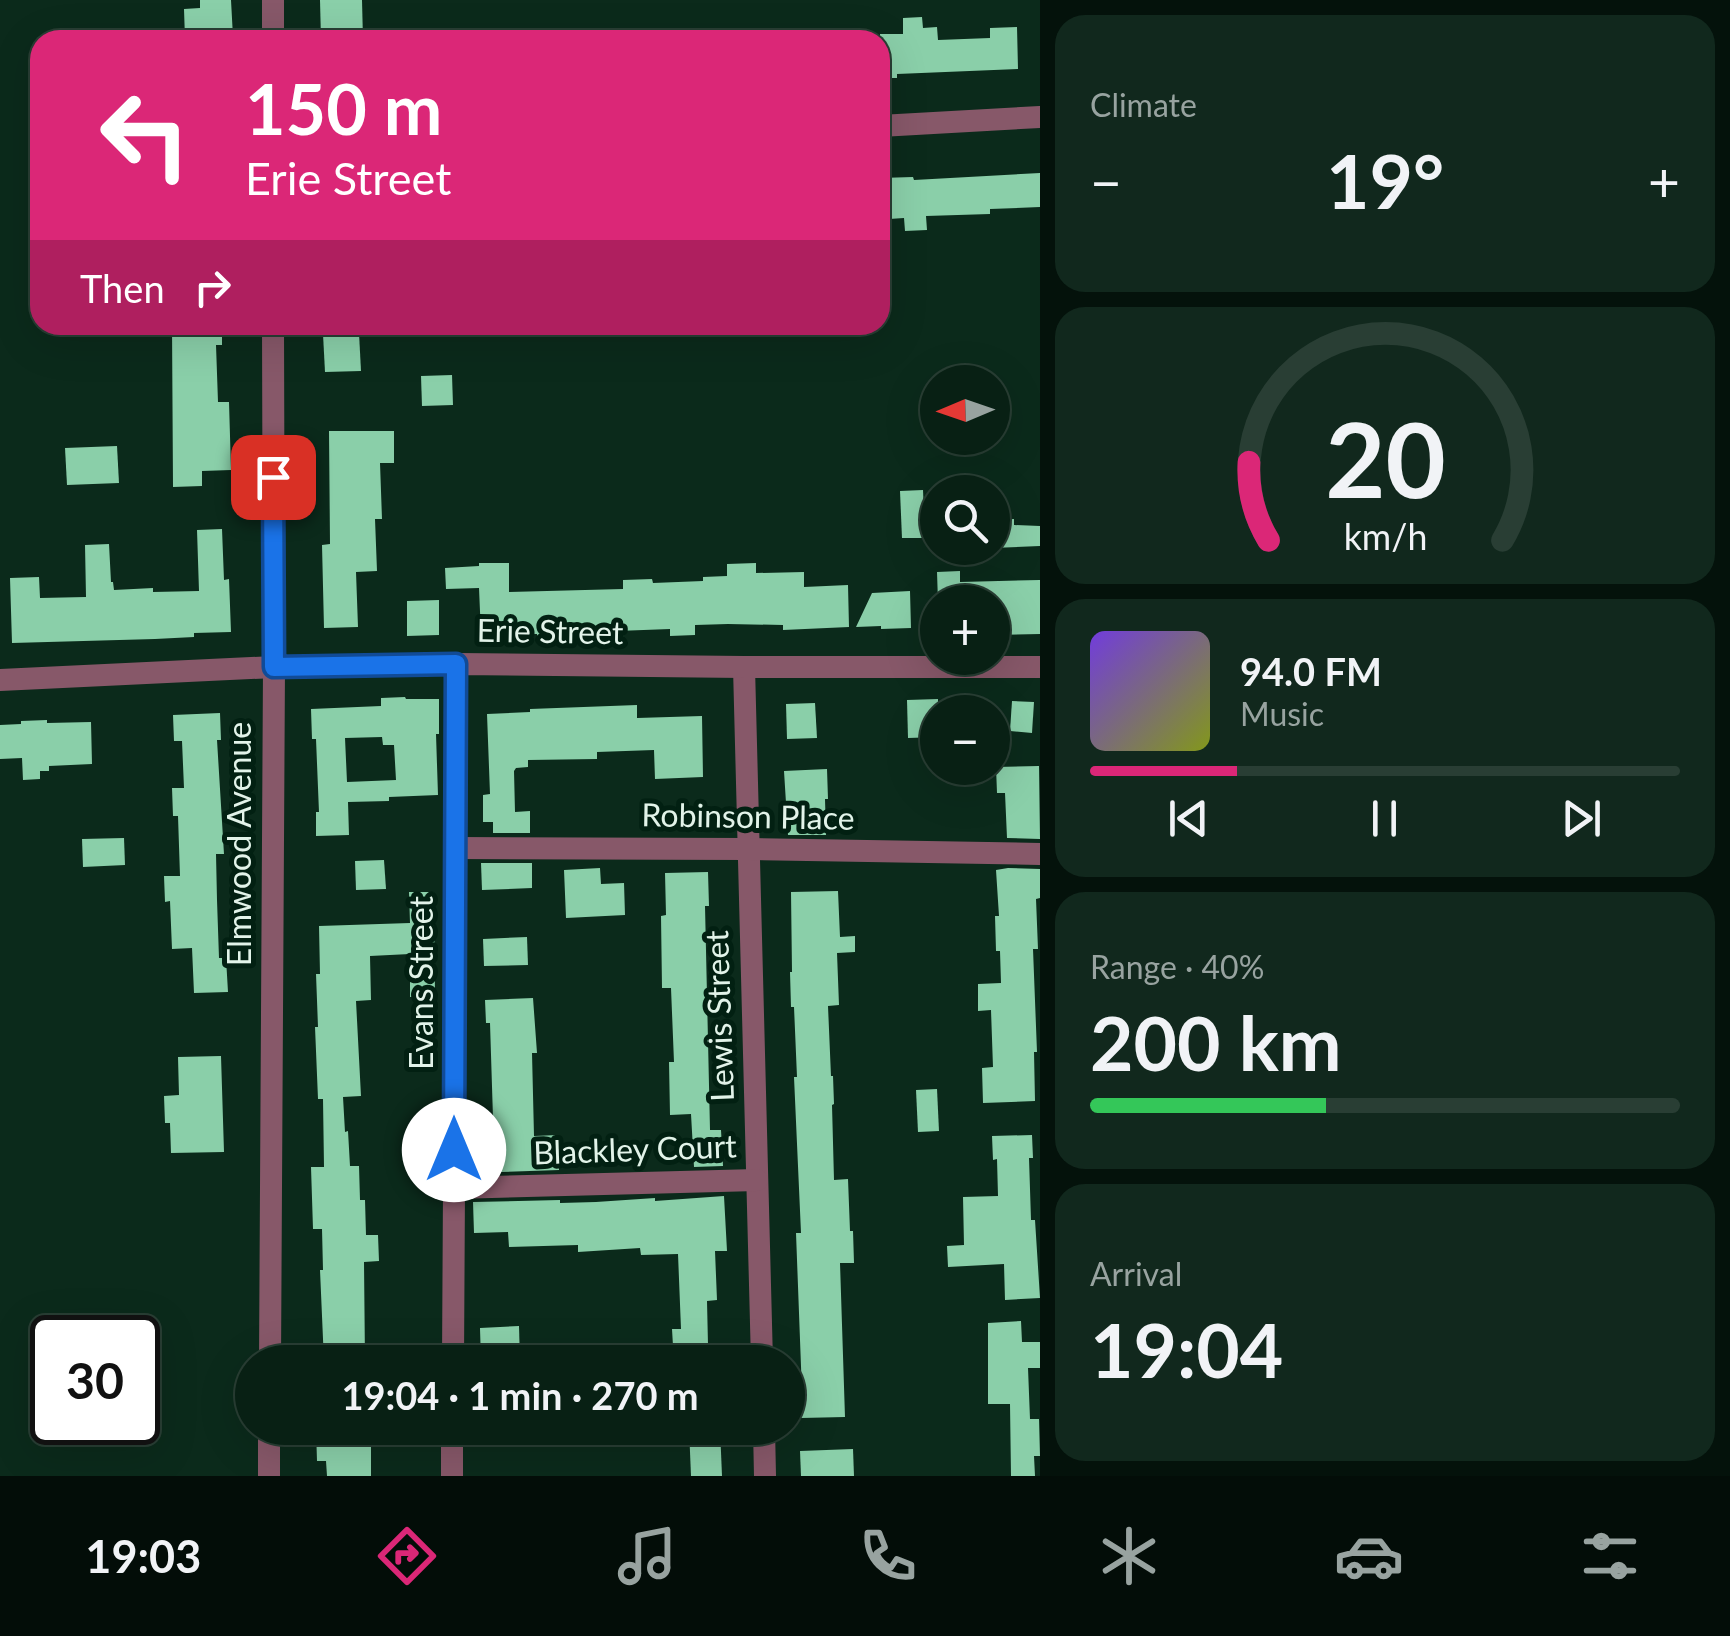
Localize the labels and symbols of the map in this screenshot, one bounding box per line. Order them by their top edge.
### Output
north arrow [920,365,1010,455]
pin [231,435,316,520]
street label: Erie Street [476,610,624,651]
street label: Elmwood Avenue [219,722,258,966]
street label: Robinson Place [641,794,855,837]
street label: Evans Street [401,895,440,1070]
street label: Lewis Street [696,929,741,1102]
position arrow [402,1098,506,1202]
street label: Blackley Court [533,1125,738,1172]
speed limit sign: 30 [30,1315,160,1445]

